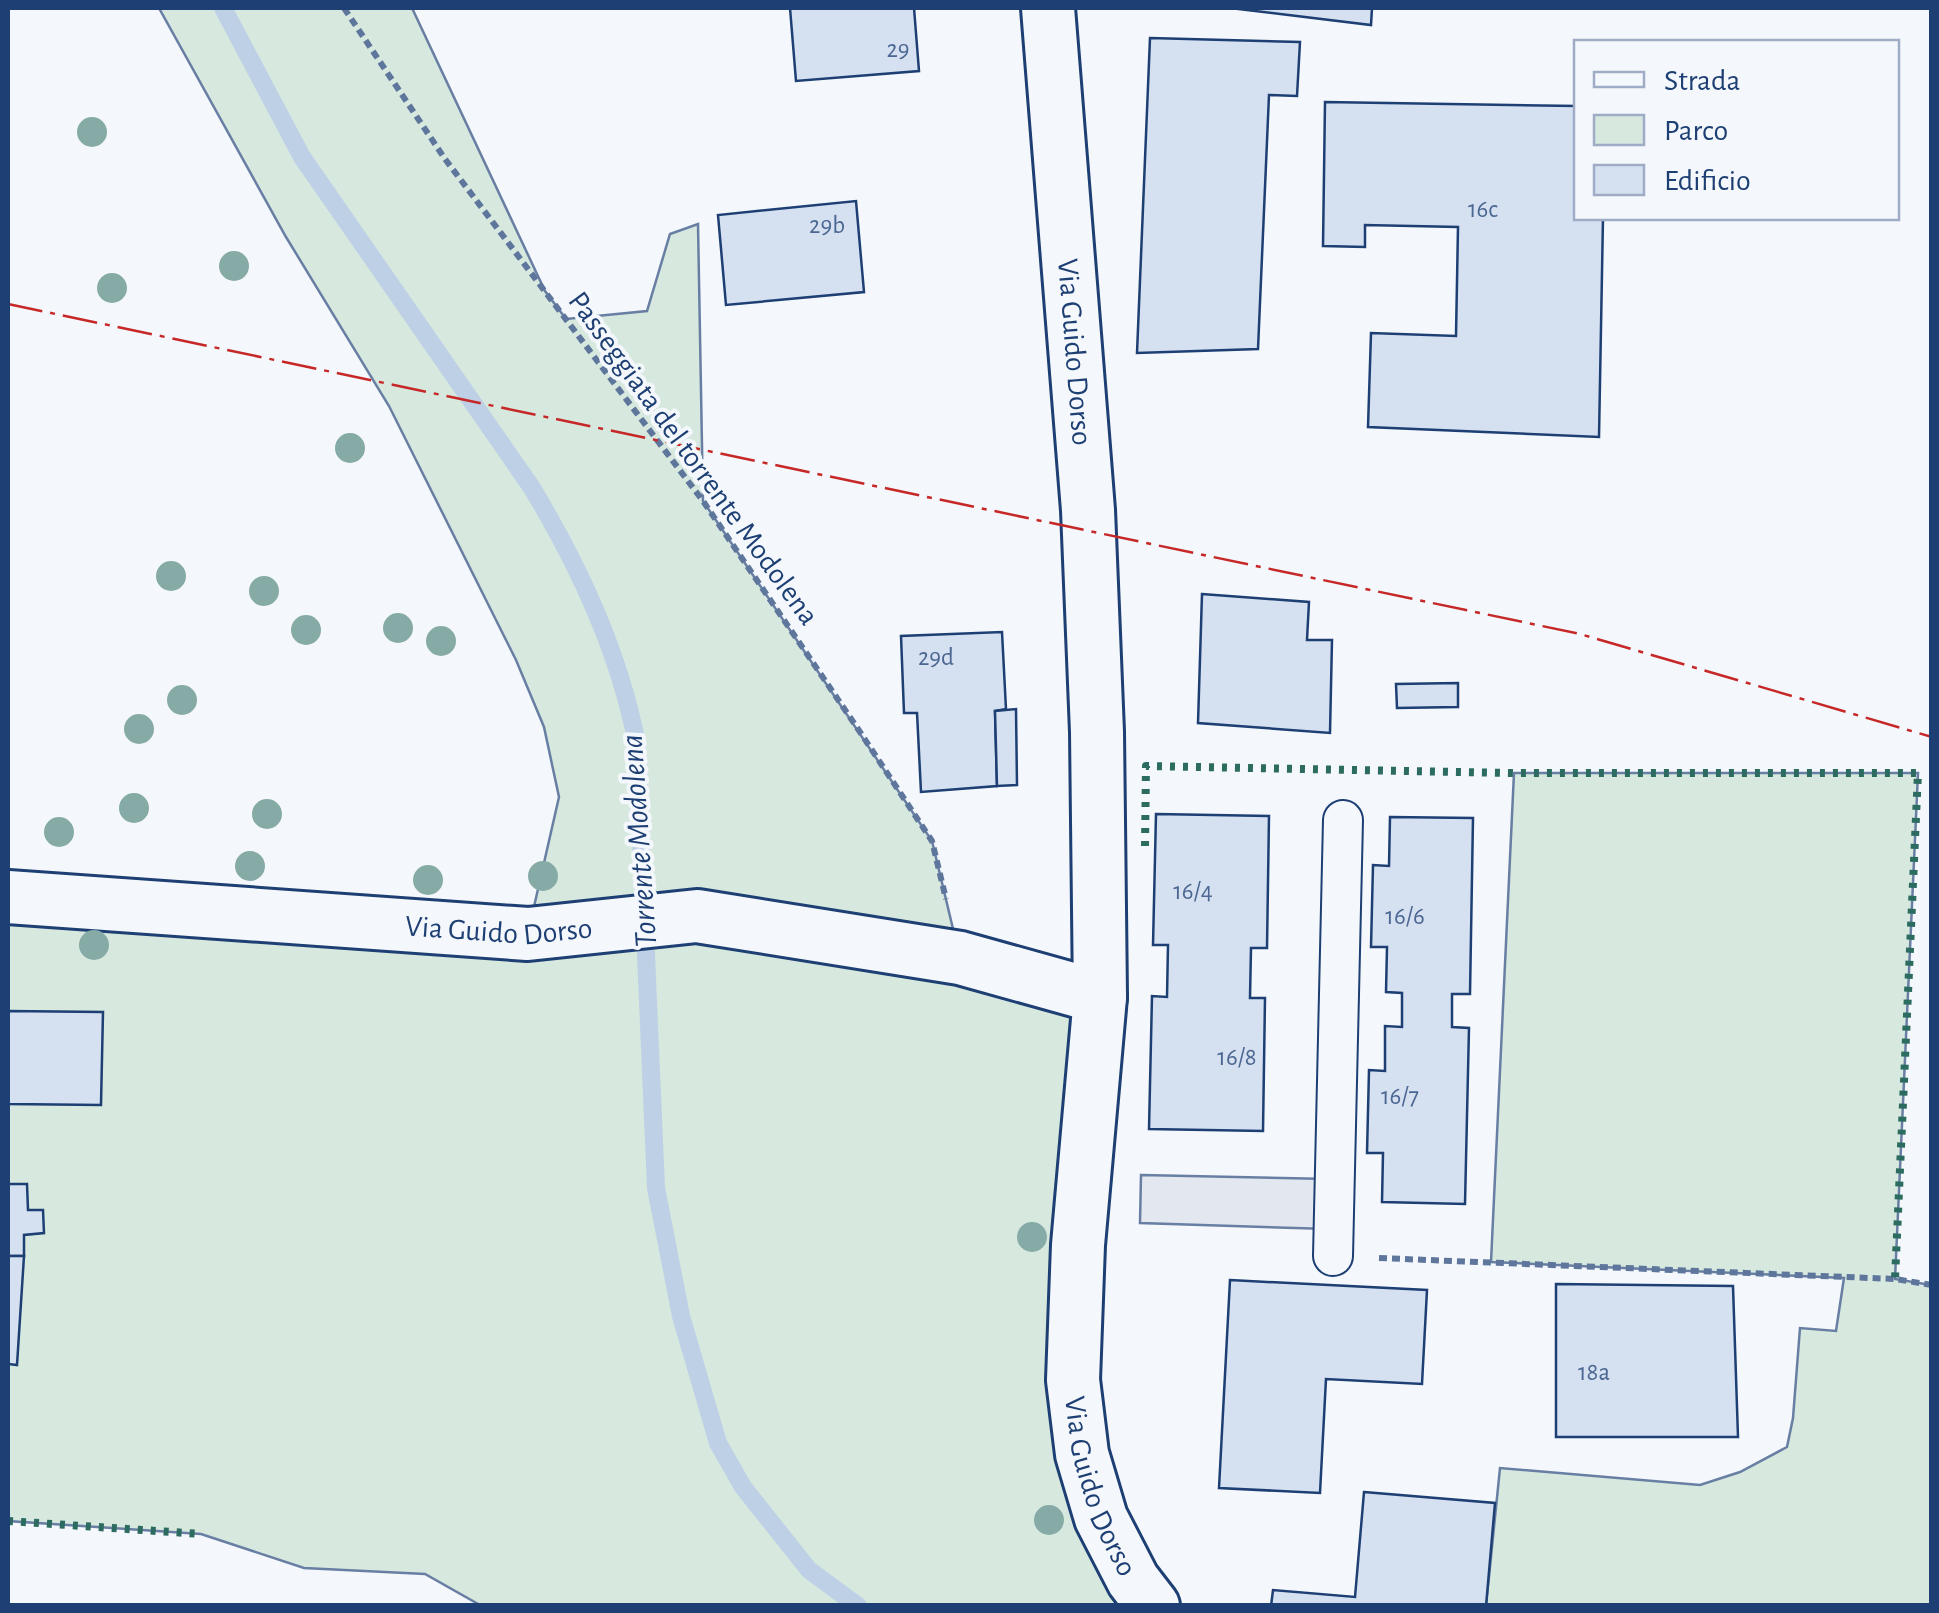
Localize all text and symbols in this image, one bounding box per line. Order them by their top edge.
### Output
house number: 29 [886,37,910,62]
legend [1574,40,1899,220]
text: Strada [1664,66,1740,96]
text: Parco [1664,116,1728,146]
text: Edificio [1664,166,1751,196]
house number: 16c [1468,197,1498,222]
house number: 29b [809,213,845,238]
street label: Via Guido Dorso [1052,257,1097,447]
street label: Passeggiata del torrente Modolena [562,286,824,631]
house number: 29d [918,645,954,670]
water label: Torrente Modolena [616,733,662,949]
house number: 16/4 [1173,879,1213,904]
house number: 16/6 [1385,904,1425,929]
street label: Via Guido Dorso [404,911,594,950]
house number: 16/8 [1217,1045,1257,1070]
house number: 16/7 [1381,1084,1419,1109]
house number: 18a [1578,1360,1610,1385]
street label: Via Guido Dorso [1059,1395,1142,1581]

